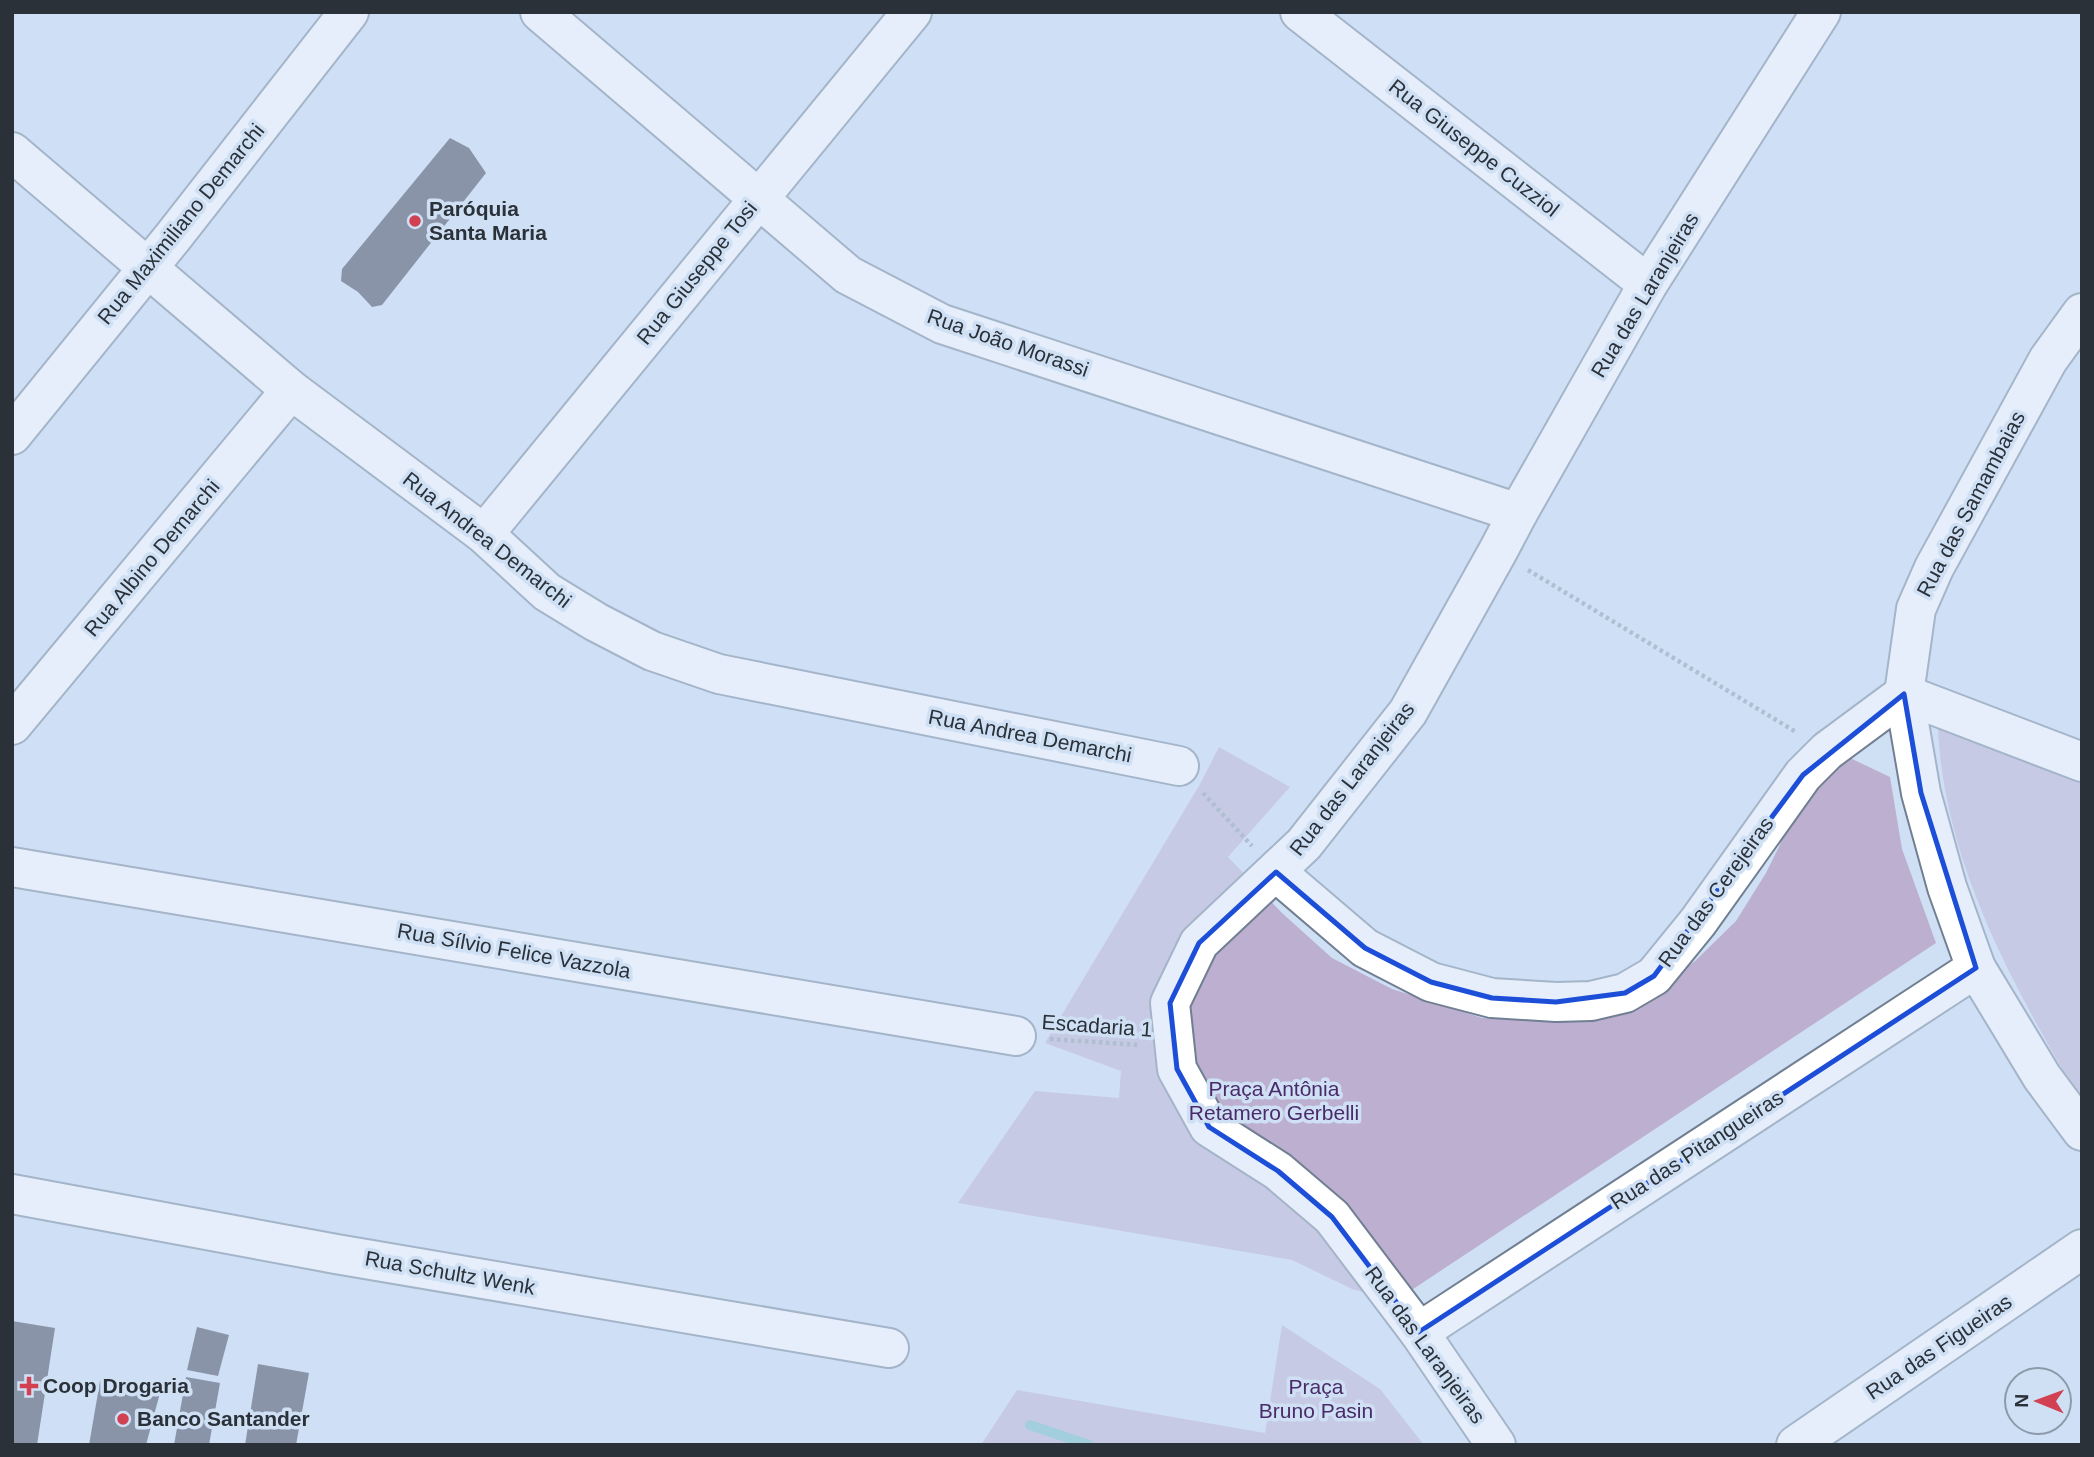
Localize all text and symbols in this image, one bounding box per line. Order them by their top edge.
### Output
street label: Rua Giuseppe Cuzziol [1385,74,1564,221]
street label: Rua Maximiliano Demarchi [93,119,269,328]
place label: Paróquia Santa Maria [429,197,547,244]
street label: Rua Giuseppe Tosi [632,197,761,349]
street label: Rua das Laranjeiras [1586,208,1703,381]
marker: Paróquia Santa Maria [407,213,423,229]
street label: Rua João Morassi [924,304,1092,381]
street label: Rua das Samambaias [1912,407,2029,600]
street label: Rua Andrea Demarchi [399,467,576,612]
street label: Rua Albino Demarchi [79,475,224,641]
street label: Rua das Laranjeiras [1285,698,1419,860]
street label: Rua Andrea Demarchi [926,705,1134,767]
street label: Rua das Cerejeiras [1653,812,1778,971]
street label: Rua Sílvio Felice Vazzola [396,919,633,982]
street label: Escadaria 1 [1041,1010,1153,1041]
park label: Praça Antônia Retamero Gerbelli [1189,1077,1359,1124]
street label: Rua das Pitangueiras [1606,1085,1787,1214]
street label: Rua Schultz Wenk [363,1246,537,1299]
street label: Rua das Laranjeiras [1361,1262,1490,1427]
street label: Rua das Figueiras [1862,1289,2016,1404]
north arrow [2003,1366,2073,1436]
place label: Coop Drogaria [43,1374,189,1397]
park label: Praça Bruno Pasin [1259,1375,1373,1422]
marker: Coop Drogaria [21,1378,37,1394]
text: N [2011,1394,2032,1408]
place label: Banco Santander [137,1407,310,1430]
marker: Banco Santander [115,1411,131,1427]

